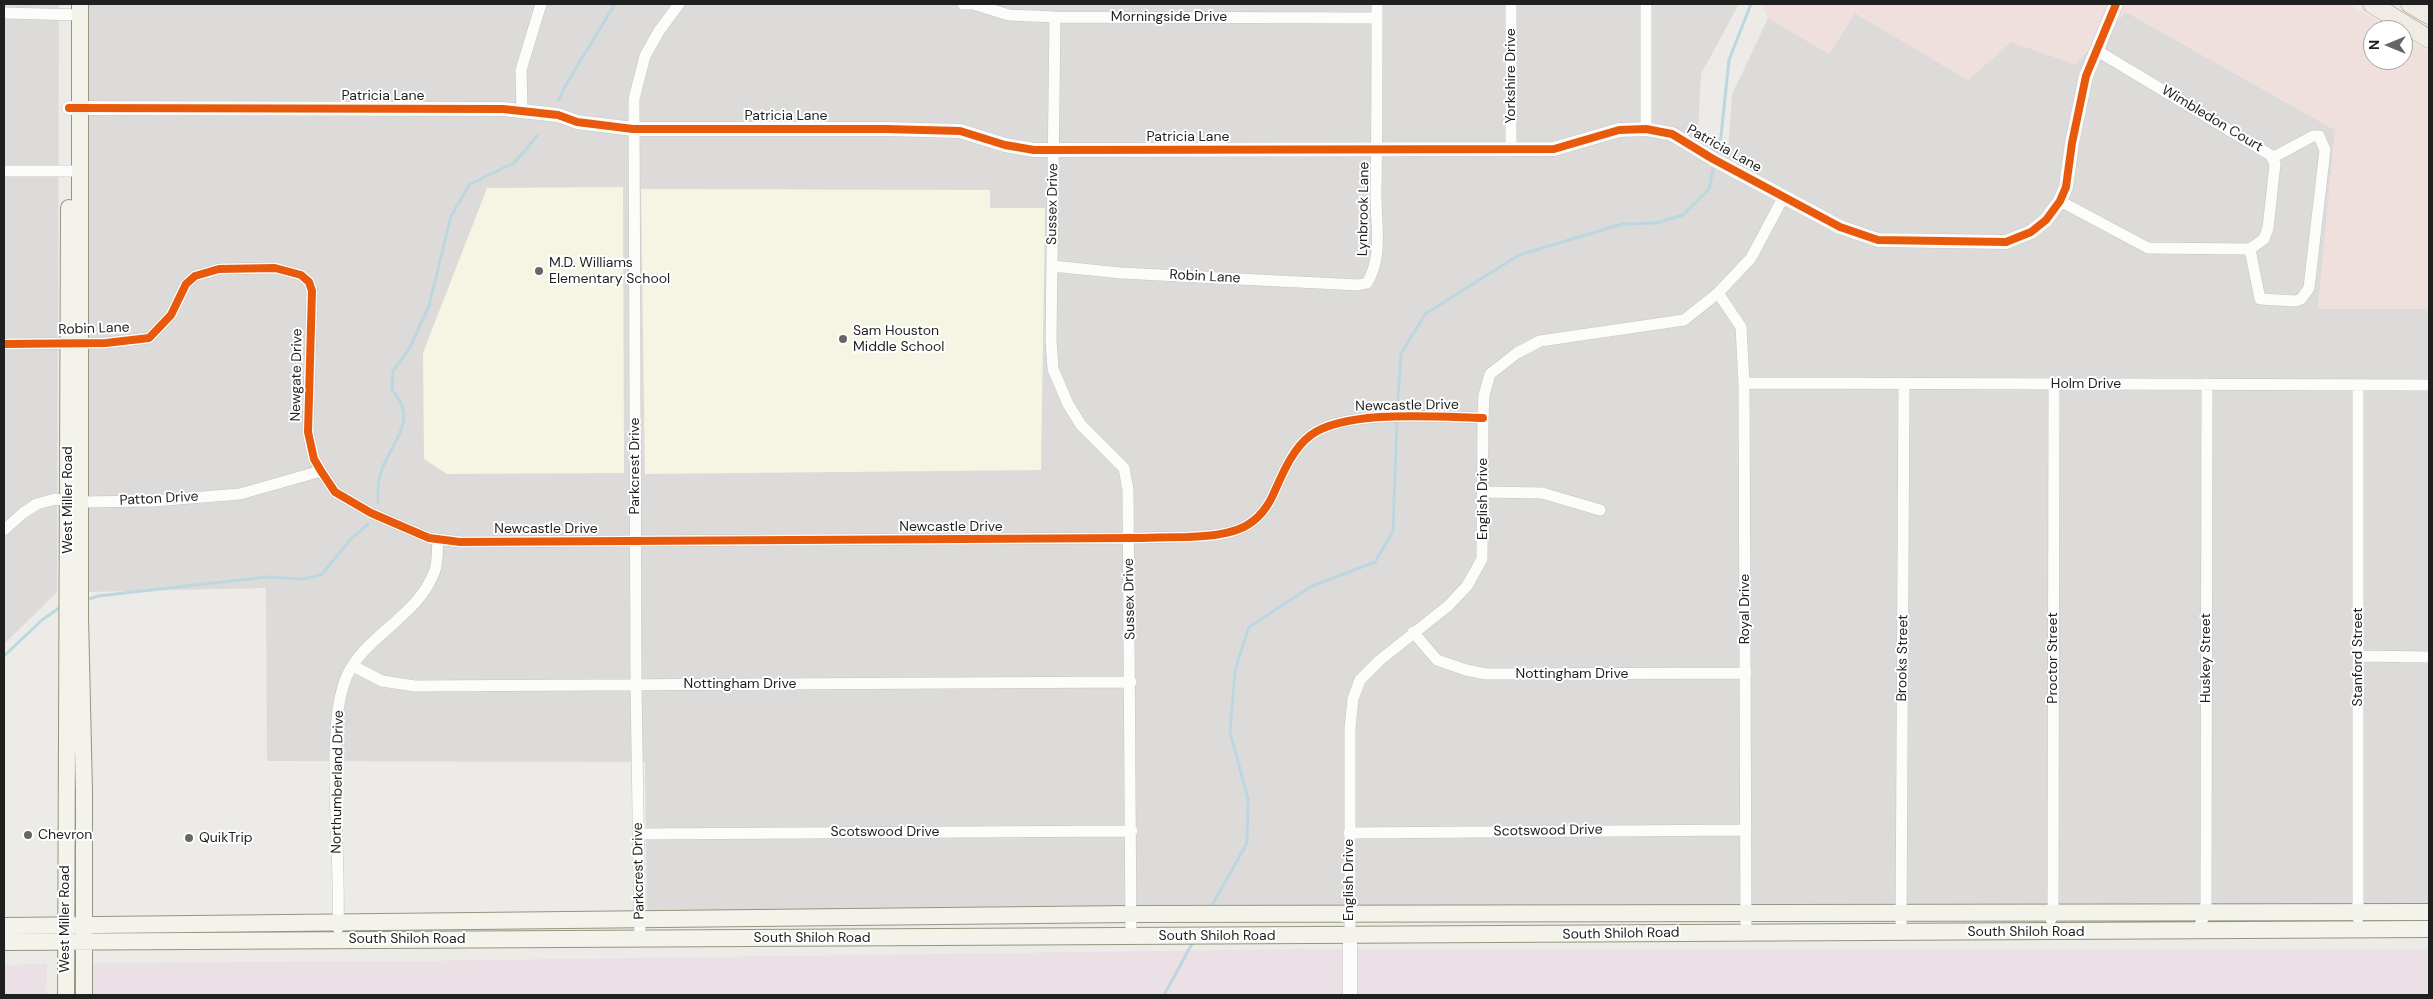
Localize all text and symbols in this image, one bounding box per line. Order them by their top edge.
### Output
street label: Morningside Drive [1111,9,1227,25]
north arrow [2363,20,2413,70]
street label: Yorkshire Drive [1503,28,1519,124]
text: N [2365,40,2383,50]
street label: Wimbledon Court [2158,82,2266,156]
street label: Patricia Lane [342,88,424,104]
street label: Patricia Lane [745,108,827,124]
street label: Patricia Lane [1684,122,1764,176]
street label: Patricia Lane [1147,129,1229,145]
street label: Lynbrook Lane [1355,162,1373,256]
street label: Sussex Drive [1044,163,1062,245]
place label: M.D. Williams Elementary School [549,255,670,288]
marker: M.D. Williams Elementary School [533,265,545,277]
street label: Robin Lane [1169,267,1241,287]
street label: Robin Lane [58,319,130,339]
place label: Sam Houston Middle School [853,323,944,356]
street label: Newgate Drive [288,328,306,422]
marker: Sam Houston Middle School [837,333,849,345]
street label: Holm Drive [2051,376,2121,392]
street label: Newcastle Drive [1355,397,1459,415]
street label: Parkcrest Drive [627,417,643,515]
street label: West Miller Road [60,446,76,554]
street label: English Drive [1475,458,1491,540]
street label: Patton Drive [119,489,199,509]
street label: Newcastle Drive [899,519,1003,535]
street label: Newcastle Drive [494,521,598,537]
street label: Sussex Drive [1121,558,1139,640]
street label: Royal Drive [1737,574,1753,644]
street label: Stanford Street [2350,607,2366,707]
street label: Proctor Street [2045,612,2061,704]
street label: Huskey Street [2198,613,2214,703]
street label: Brooks Street [1894,614,1912,702]
street label: Nottingham Drive [1516,666,1628,682]
street label: Nottingham Drive [684,676,796,692]
street label: Northumberland Drive [328,710,348,854]
street label: Parkcrest Drive [630,822,648,920]
street label: Scotswood Drive [1493,822,1603,840]
street label: Scotswood Drive [830,824,940,840]
place label: Chevron [38,827,92,843]
marker: Chevron [22,829,34,841]
place label: QuikTrip [199,830,253,846]
marker: QuikTrip [183,832,195,844]
street label: English Drive [1341,839,1357,921]
street label: West Miller Road [57,865,73,973]
street label: South Shiloh Road [1967,924,2085,940]
street label: South Shiloh Road [1562,925,1680,943]
street label: South Shiloh Road [1158,928,1276,944]
street label: South Shiloh Road [753,930,871,946]
street label: South Shiloh Road [348,931,466,947]

